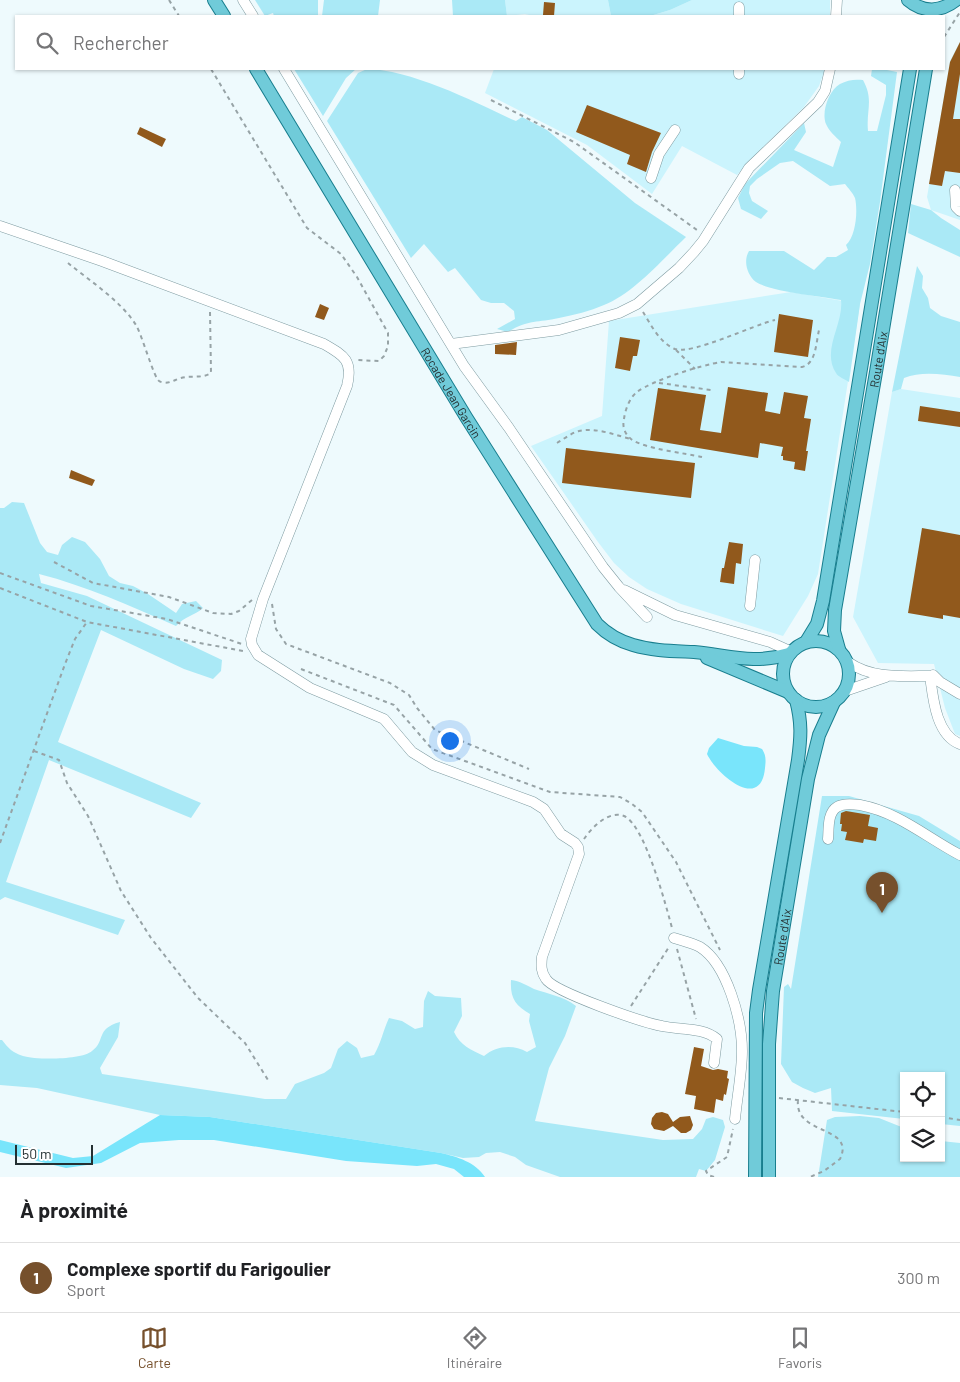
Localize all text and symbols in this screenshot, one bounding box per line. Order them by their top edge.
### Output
search box [15,15,945,70]
icon: search [33,29,61,57]
text: Rechercher [73,31,169,54]
street label: Route d'Aix [866,330,890,389]
street label: Rocade Jean Garcin [419,345,484,440]
your location [437,728,463,754]
pin: 1 [866,872,898,913]
street label: Route d'Aix [770,907,794,966]
map controls [900,1072,945,1162]
button: locate [900,1072,945,1117]
button: layers [900,1117,945,1162]
scale bar [15,1142,92,1165]
text: 50 m [22,1145,51,1162]
text: À proximité [20,1197,128,1222]
text: Complexe sportif du Farigoulier [67,1257,331,1280]
text: 1 [33,1268,39,1287]
text: 300 m [897,1268,940,1287]
text: Sport [67,1280,106,1299]
tab: Carte [138,1324,171,1371]
tab: Itinéraire [447,1324,502,1371]
tab: Favoris [778,1324,822,1371]

